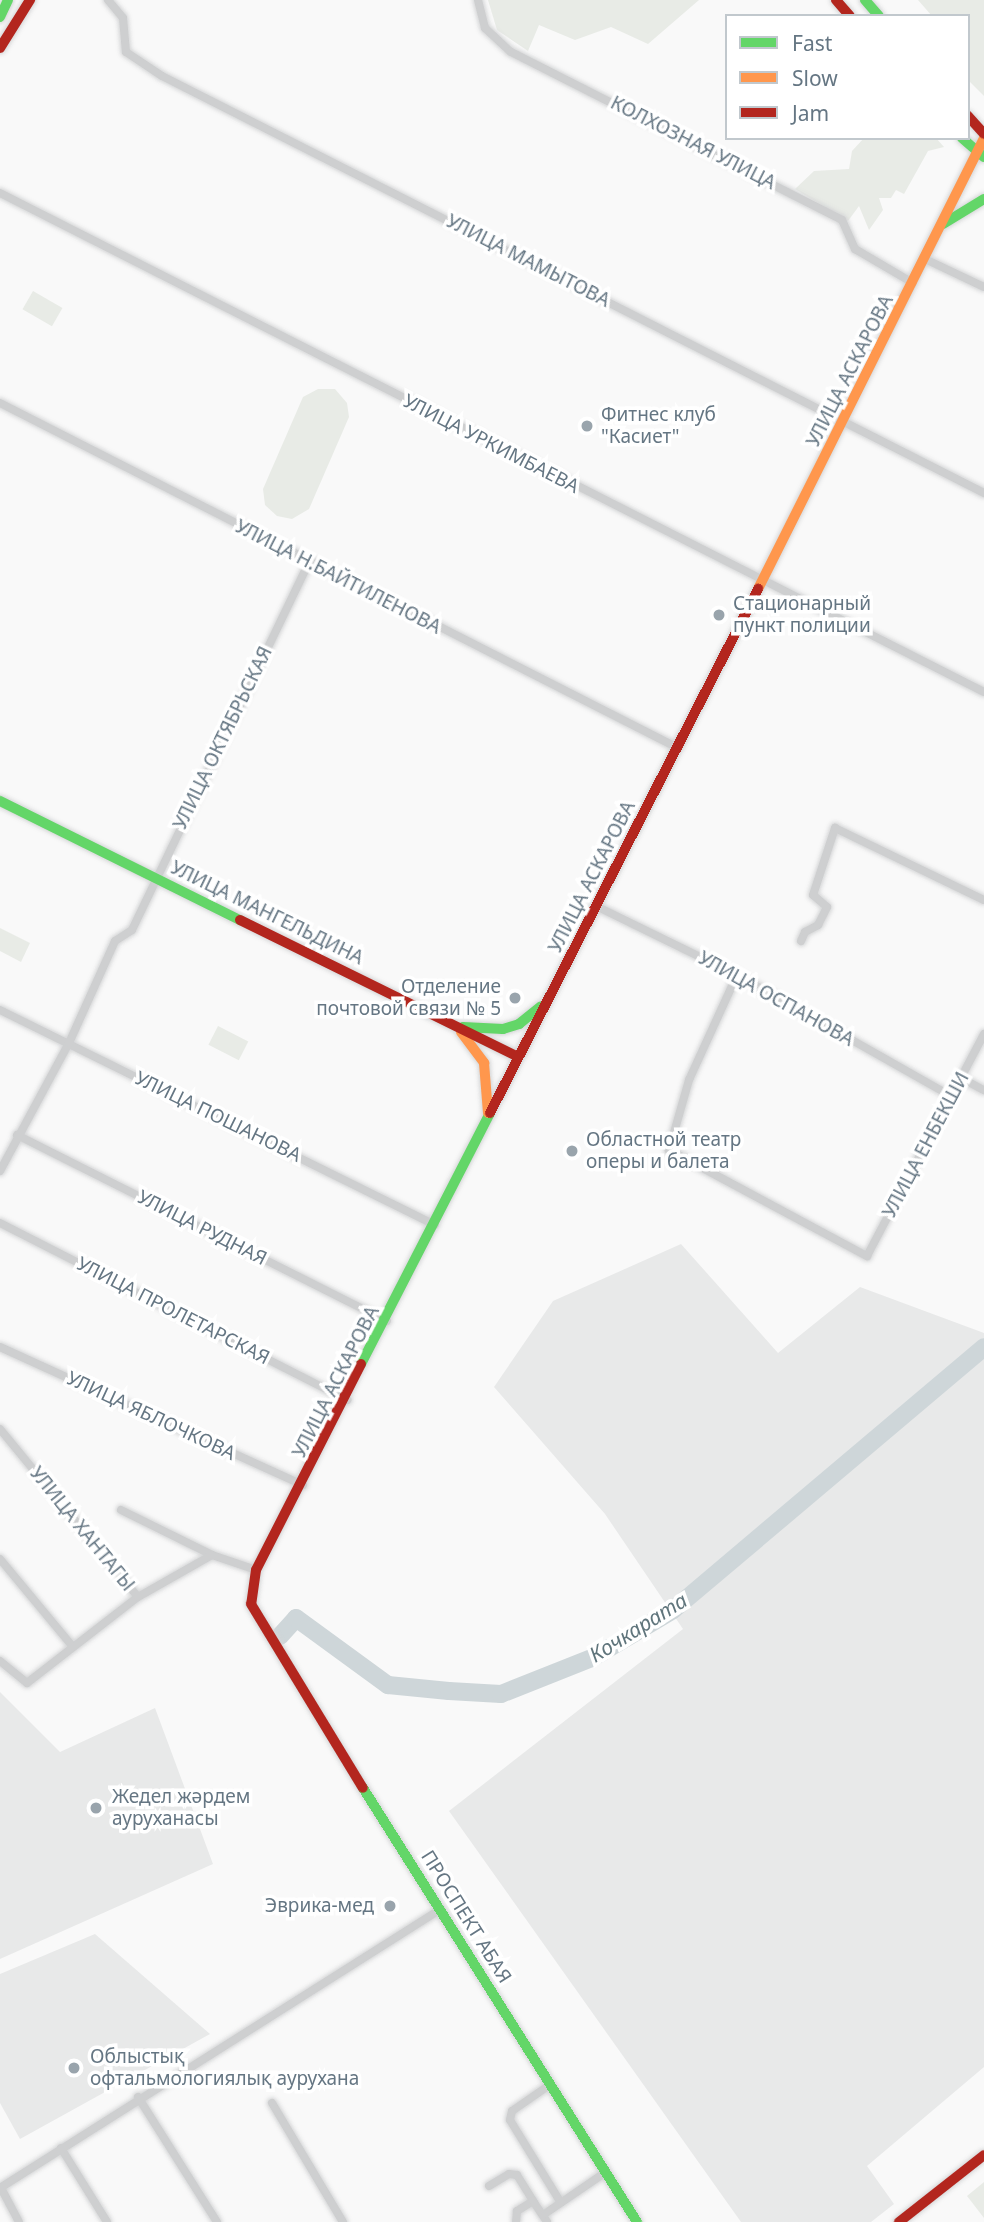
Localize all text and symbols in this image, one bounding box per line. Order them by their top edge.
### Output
legend [725,14,970,140]
text: Fast [792,29,832,57]
text: Slow [792,64,838,92]
street label: КОЛХОЗНАЯ УЛИЦА [607,91,779,195]
text: Jam [792,99,829,127]
street label: УЛИЦА МАМЫТОВА [442,210,614,312]
street label: УЛИЦА АСКАРОВА [802,291,898,451]
street label: УЛИЦА УРКИМБАЕВА [399,390,583,498]
place label: Фитнес клуб "Касиет" [601,404,716,448]
marker: Фитнес клуб "Касиет" [579,418,595,434]
street label: УЛИЦА Н.БАЙТИЛЕНОВА [231,515,445,639]
place label: Стационарный пункт полиции [733,593,871,637]
marker: Стационарный пункт полиции [711,607,727,623]
street label: УЛИЦА ОКТЯБРЬСКАЯ [169,643,277,833]
street label: УЛИЦА АСКАРОВА [544,797,640,957]
street label: УЛИЦА МАНГЕЛЬДИНА [167,856,367,970]
street label: УЛИЦА ОСПАНОВА [694,947,858,1051]
place label: Отделение почтовой связи № 5 [316,976,501,1020]
marker: Отделение почтовой связи № 5 [507,990,523,1006]
street label: УЛИЦА ПОШАНОВА [131,1067,305,1167]
street label: УЛИЦА ЕНБЕКШИ [878,1068,974,1222]
place label: Областной театр оперы и балета [586,1129,741,1173]
marker: Областной театр оперы и балета [564,1143,580,1159]
street label: УЛИЦА РУДНАЯ [134,1186,270,1270]
street label: УЛИЦА ПРОЛЕТАРСКАЯ [73,1252,273,1370]
street label: УЛИЦА АСКАРОВА [288,1302,384,1462]
street label: УЛИЦА ЯБЛОЧКОВА [63,1367,239,1465]
street label: УЛИЦА ХАНТАГЫ [25,1462,139,1596]
water label: Кочкарата [584,1587,692,1667]
place label: Жедел жәрдем ауруханасы [112,1786,250,1830]
marker: Жедел жәрдем ауруханасы [86,1798,106,1818]
street label: ПРОСПЕКТ АБАЯ [416,1847,516,1987]
place label: Эврика-мед [265,1895,374,1917]
marker: Эврика-мед [380,1896,400,1916]
place label: Облыстық офтальмологиялық аурухана [90,2046,359,2090]
marker: Облыстық офтальмологиялық аурухана [64,2058,84,2078]

